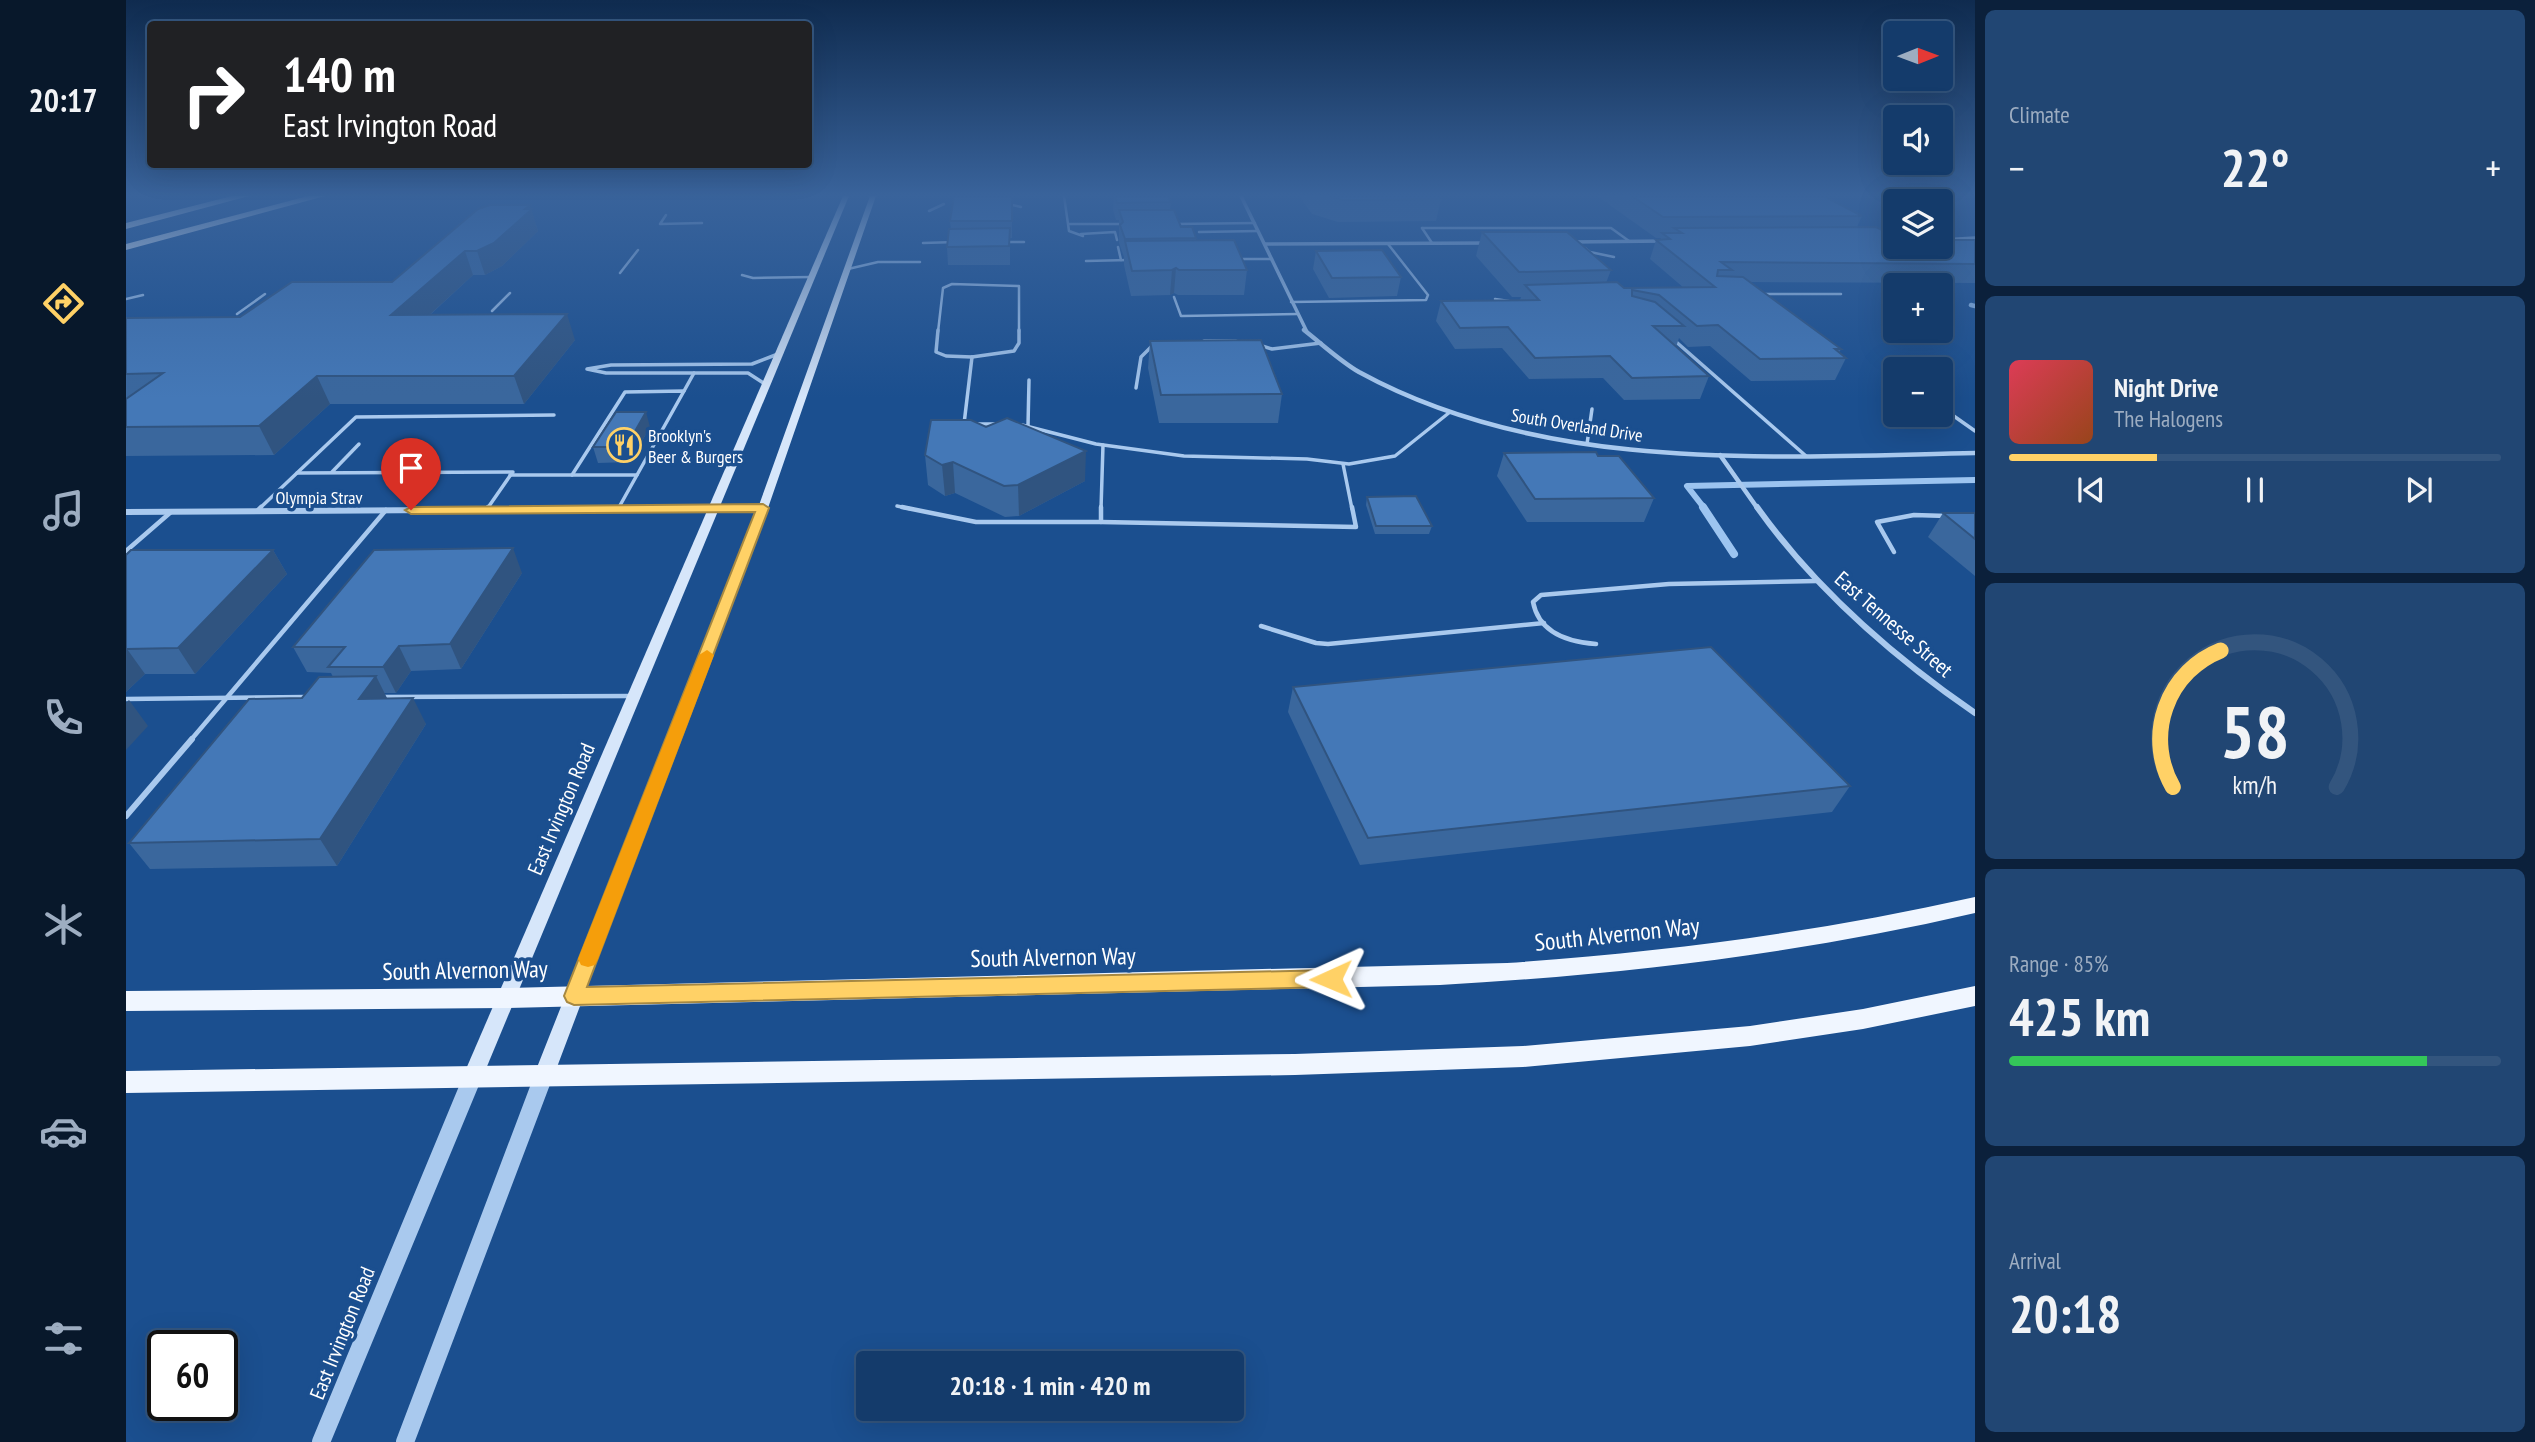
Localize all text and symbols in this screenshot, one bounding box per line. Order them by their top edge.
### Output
north arrow [1883,21,1953,91]
map controls [1883,21,1953,427]
text: 140 m [283,42,396,106]
icon: right [168,49,259,140]
text: 20:17 [28,79,98,121]
text: Climate [2009,100,2070,129]
text: East Irvington Road [283,104,497,146]
button: sound [1883,105,1953,175]
text: 22° [2221,134,2289,201]
text: − [2009,143,2025,192]
text: + [2485,143,2501,192]
button: layers [1883,189,1953,259]
button: + [1883,273,1953,343]
icon: directions [39,279,88,328]
button: − [1883,357,1953,427]
text: Night Drive [2114,371,2219,404]
street label: South Overland Drive [1510,403,1644,447]
text: The Halogens [2114,404,2223,433]
place label: Brooklyn's Beer & Burgers [648,424,743,468]
restaurant icon: Brooklyn's Beer & Burgers [605,426,643,464]
pin [381,438,441,510]
icon: arrive [392,449,430,487]
icon: previous [2072,471,2110,509]
icon: pause [2236,471,2274,509]
icon: next [2400,471,2438,509]
icon: music [39,486,88,535]
street label: Olympia Strav [275,486,363,509]
street label: East Tennesse Street [1829,565,1959,683]
text: 58 [2220,683,2290,777]
icon: phone [39,693,88,742]
street label: East Irvington Road [521,739,601,879]
text: km/h [2233,769,2277,801]
icon: climate [39,900,88,949]
street label: South Alvernon Way [1533,910,1701,958]
street label: South Alvernon Way [970,940,1136,974]
position arrow [1294,942,1368,1016]
text: Range · 85% [2009,949,2109,978]
street label: South Alvernon Way [382,953,548,987]
text: 425 km [2009,983,2150,1050]
icon: car [39,1107,88,1156]
text: Arrival [2009,1246,2061,1275]
street label: East Irvington Road [303,1263,381,1403]
text: 20:18 [2009,1280,2121,1347]
icon: filters [39,1314,88,1363]
speed limit sign: 60 [147,1330,238,1421]
text: 20:18 · 1 min · 420 m [950,1369,1150,1402]

